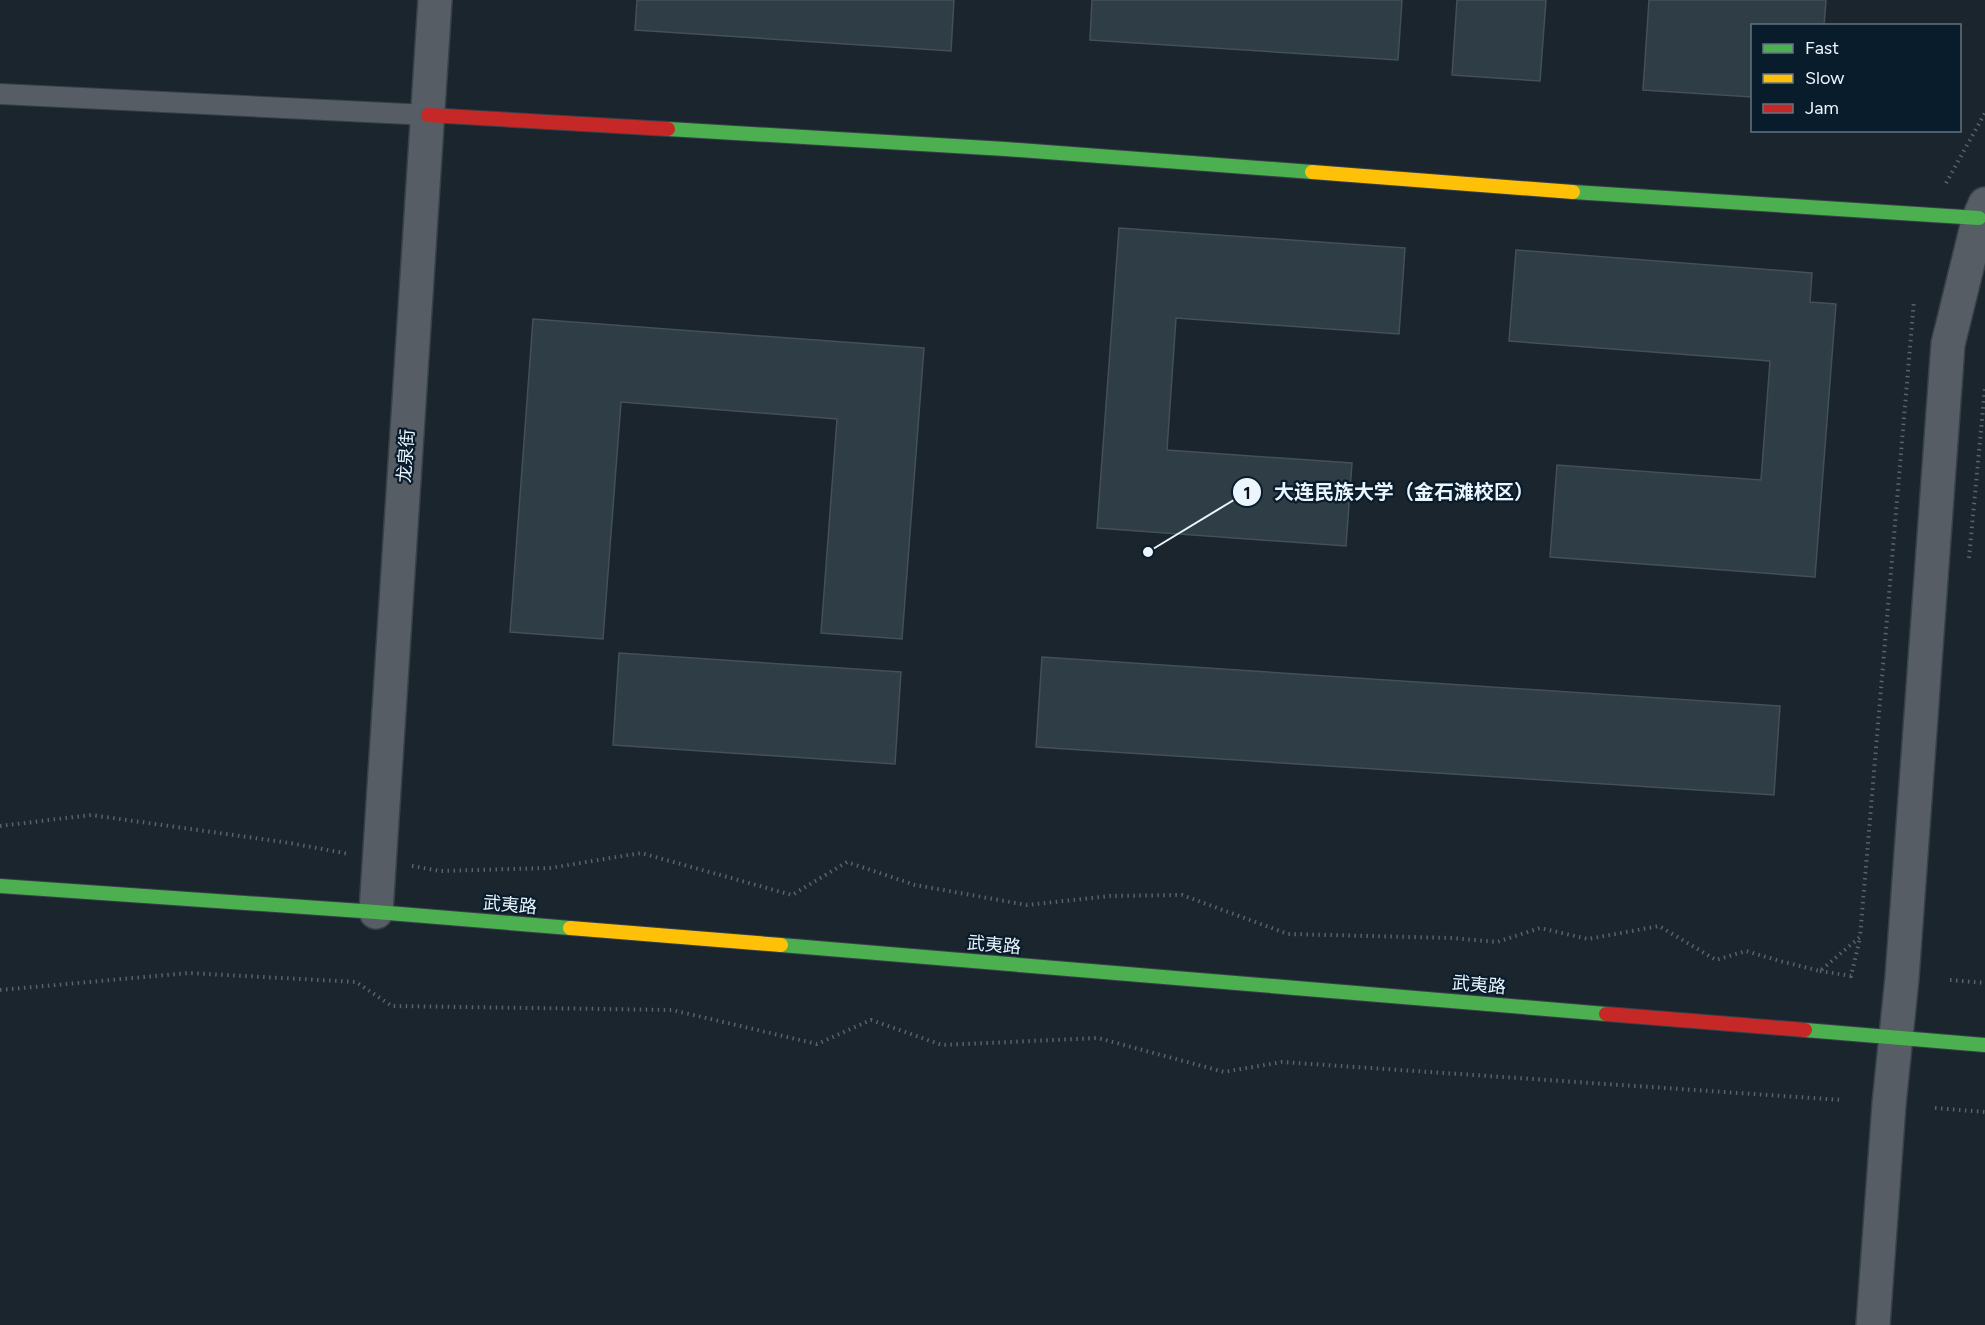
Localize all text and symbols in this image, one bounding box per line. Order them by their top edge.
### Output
legend [1751,24,1961,132]
text: Fast [1805,37,1839,59]
text: Slow [1805,67,1844,89]
text: Jam [1805,97,1839,119]
street label: 龙泉街 [393,428,419,484]
callout: 大连民族大学（金石滩校区） [1232,473,1546,511]
text: 大连民族大学（金石滩校区） [1274,480,1534,504]
text: 1 [1243,482,1251,504]
street label: 武夷路 [482,892,538,918]
street label: 武夷路 [966,932,1022,958]
street label: 武夷路 [1451,972,1507,998]

